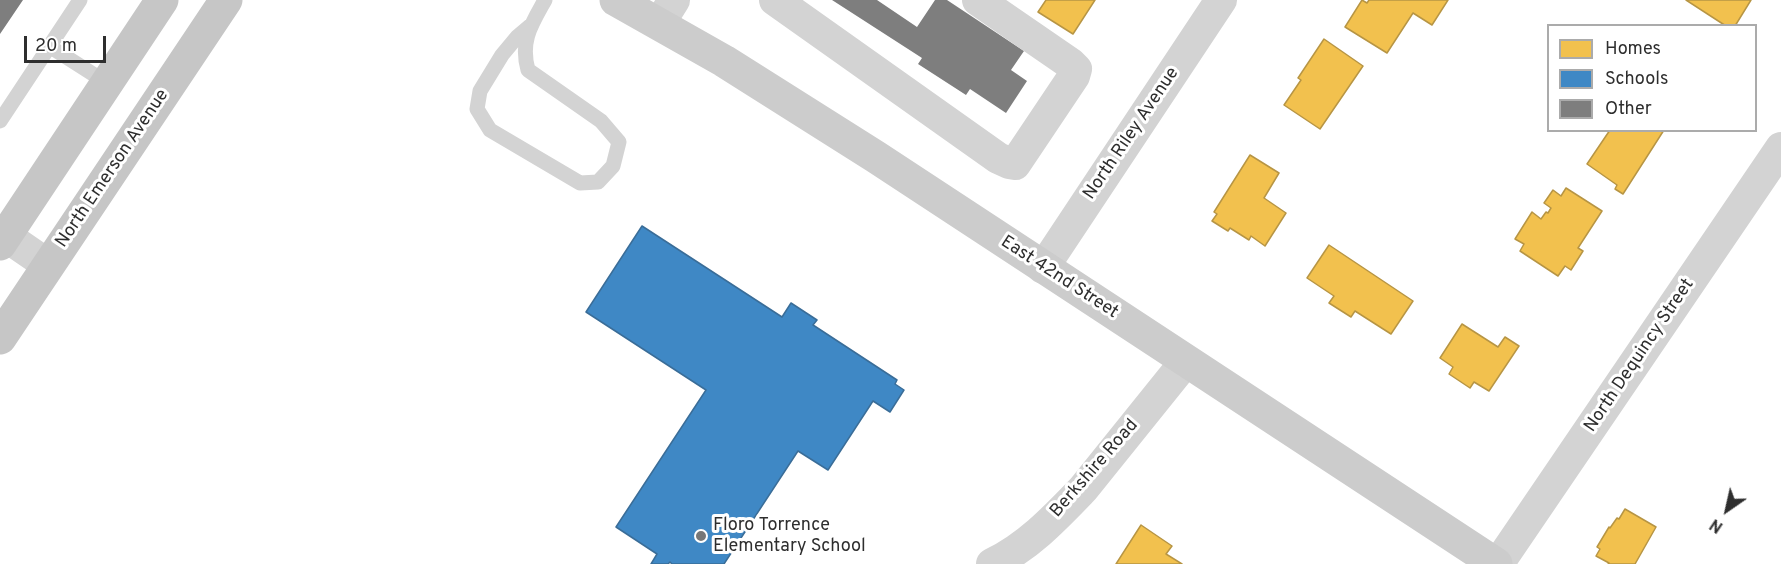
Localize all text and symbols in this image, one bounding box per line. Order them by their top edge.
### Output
scale bar [27,24,110,62]
legend [1547,24,1757,132]
text: 20 m [35,35,77,58]
text: Homes [1605,38,1661,61]
street label: North Riley Avenue [1080,64,1184,204]
text: Schools [1605,68,1668,91]
street label: North Emerson Avenue [52,86,174,252]
text: Other [1605,98,1652,121]
street label: East 42nd Street [996,232,1122,324]
street label: North Dequincy Street [1581,275,1699,437]
street label: Berkshire Road [1046,415,1144,523]
north arrow [1697,480,1757,540]
text: N [1707,513,1727,536]
place label: Floro Torrence Elementary School [713,515,866,558]
marker: Floro Torrence Elementary School [694,529,708,543]

